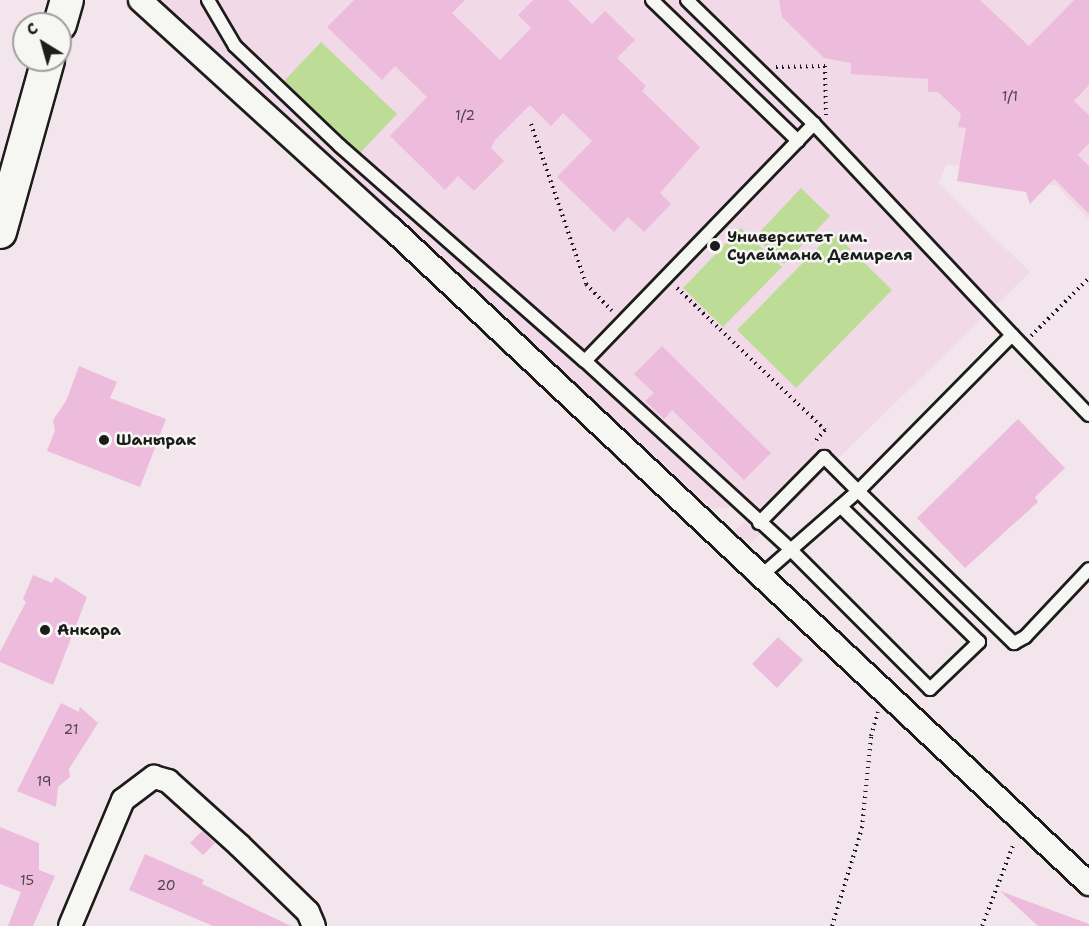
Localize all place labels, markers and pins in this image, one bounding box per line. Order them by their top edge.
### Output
place label: Университет им. Сулеймана Демиреля [727,227,913,265]
marker: Университет им. Сулеймана Демиреля [708,239,722,253]
place label: Шанырак [116,430,196,450]
marker: Шанырак [97,433,111,447]
place label: Анкара [57,620,121,640]
marker: Анкара [38,623,52,637]

